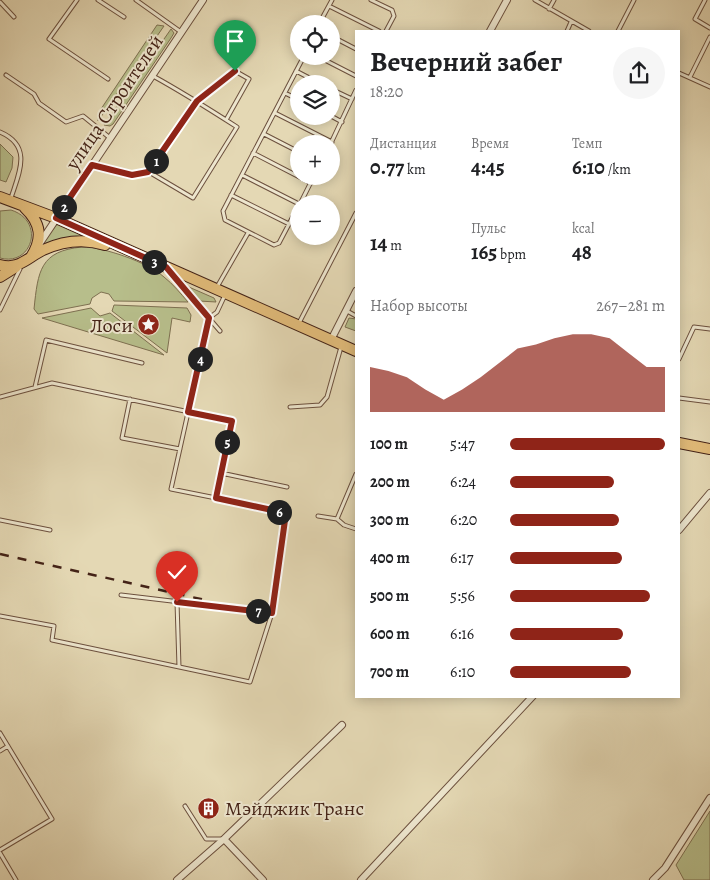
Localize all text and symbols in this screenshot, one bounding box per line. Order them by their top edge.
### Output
map controls [290,15,340,245]
button: locate [290,15,340,65]
pin [214,20,256,71]
icon: arrive [221,27,249,55]
street label: улица Строителей [59,29,170,176]
text: Вечерний забег [370,43,562,81]
button: share [613,47,665,99]
button: layers [290,75,340,125]
text: 18:20 [370,81,403,103]
text: Дистанция [370,134,437,153]
text: Время [471,134,509,153]
text: Темп [572,134,603,153]
button: + [290,135,340,185]
pin: 1 [144,148,168,174]
text: 1 [154,152,159,171]
text: 0.77 [370,153,404,181]
text: 4:45 [471,153,505,181]
text: 6:10 [572,153,605,181]
text: km [404,160,426,179]
text: /km [605,160,631,179]
pin: 2 [52,194,76,220]
button: − [290,195,340,245]
text: 2 [61,198,68,217]
text: Пульс [471,219,506,238]
text: kcal [572,219,594,238]
text: 14 [370,229,387,257]
text: m [387,236,402,255]
text: 165 [471,238,497,266]
text: 48 [572,238,592,266]
text: bpm [497,245,526,264]
pin: 3 [142,250,166,274]
text: 3 [151,253,158,272]
text: Набор высоты [370,295,468,317]
text: 267–281 m [596,295,665,317]
place label: Лоси [90,312,133,339]
place icon: Лоси [137,313,161,337]
pin: 4 [188,346,212,372]
text: 4 [197,350,204,369]
pin: 5 [214,430,240,454]
text: 5 [225,433,230,452]
text: 100 m [370,433,408,455]
text: 5:47 [450,433,475,455]
text: 200 m [370,471,410,493]
text: 6:24 [450,471,476,493]
pin: 6 [266,500,292,524]
text: 6 [276,503,283,522]
text: 300 m [370,509,409,531]
text: 6:20 [450,509,477,531]
text: 400 m [370,547,410,569]
text: 6:17 [450,547,473,569]
pin [156,551,198,602]
icon: check [163,558,191,586]
text: 500 m [370,585,409,607]
text: 5:56 [450,585,475,607]
pin: 7 [246,598,270,624]
text: 7 [256,602,261,621]
text: 600 m [370,623,410,645]
text: 6:16 [450,623,474,645]
text: 700 m [370,661,409,683]
text: 6:10 [450,661,475,683]
place label: Мэйджик Транс [225,795,364,822]
building icon: Мэйджик Транс [197,796,221,820]

